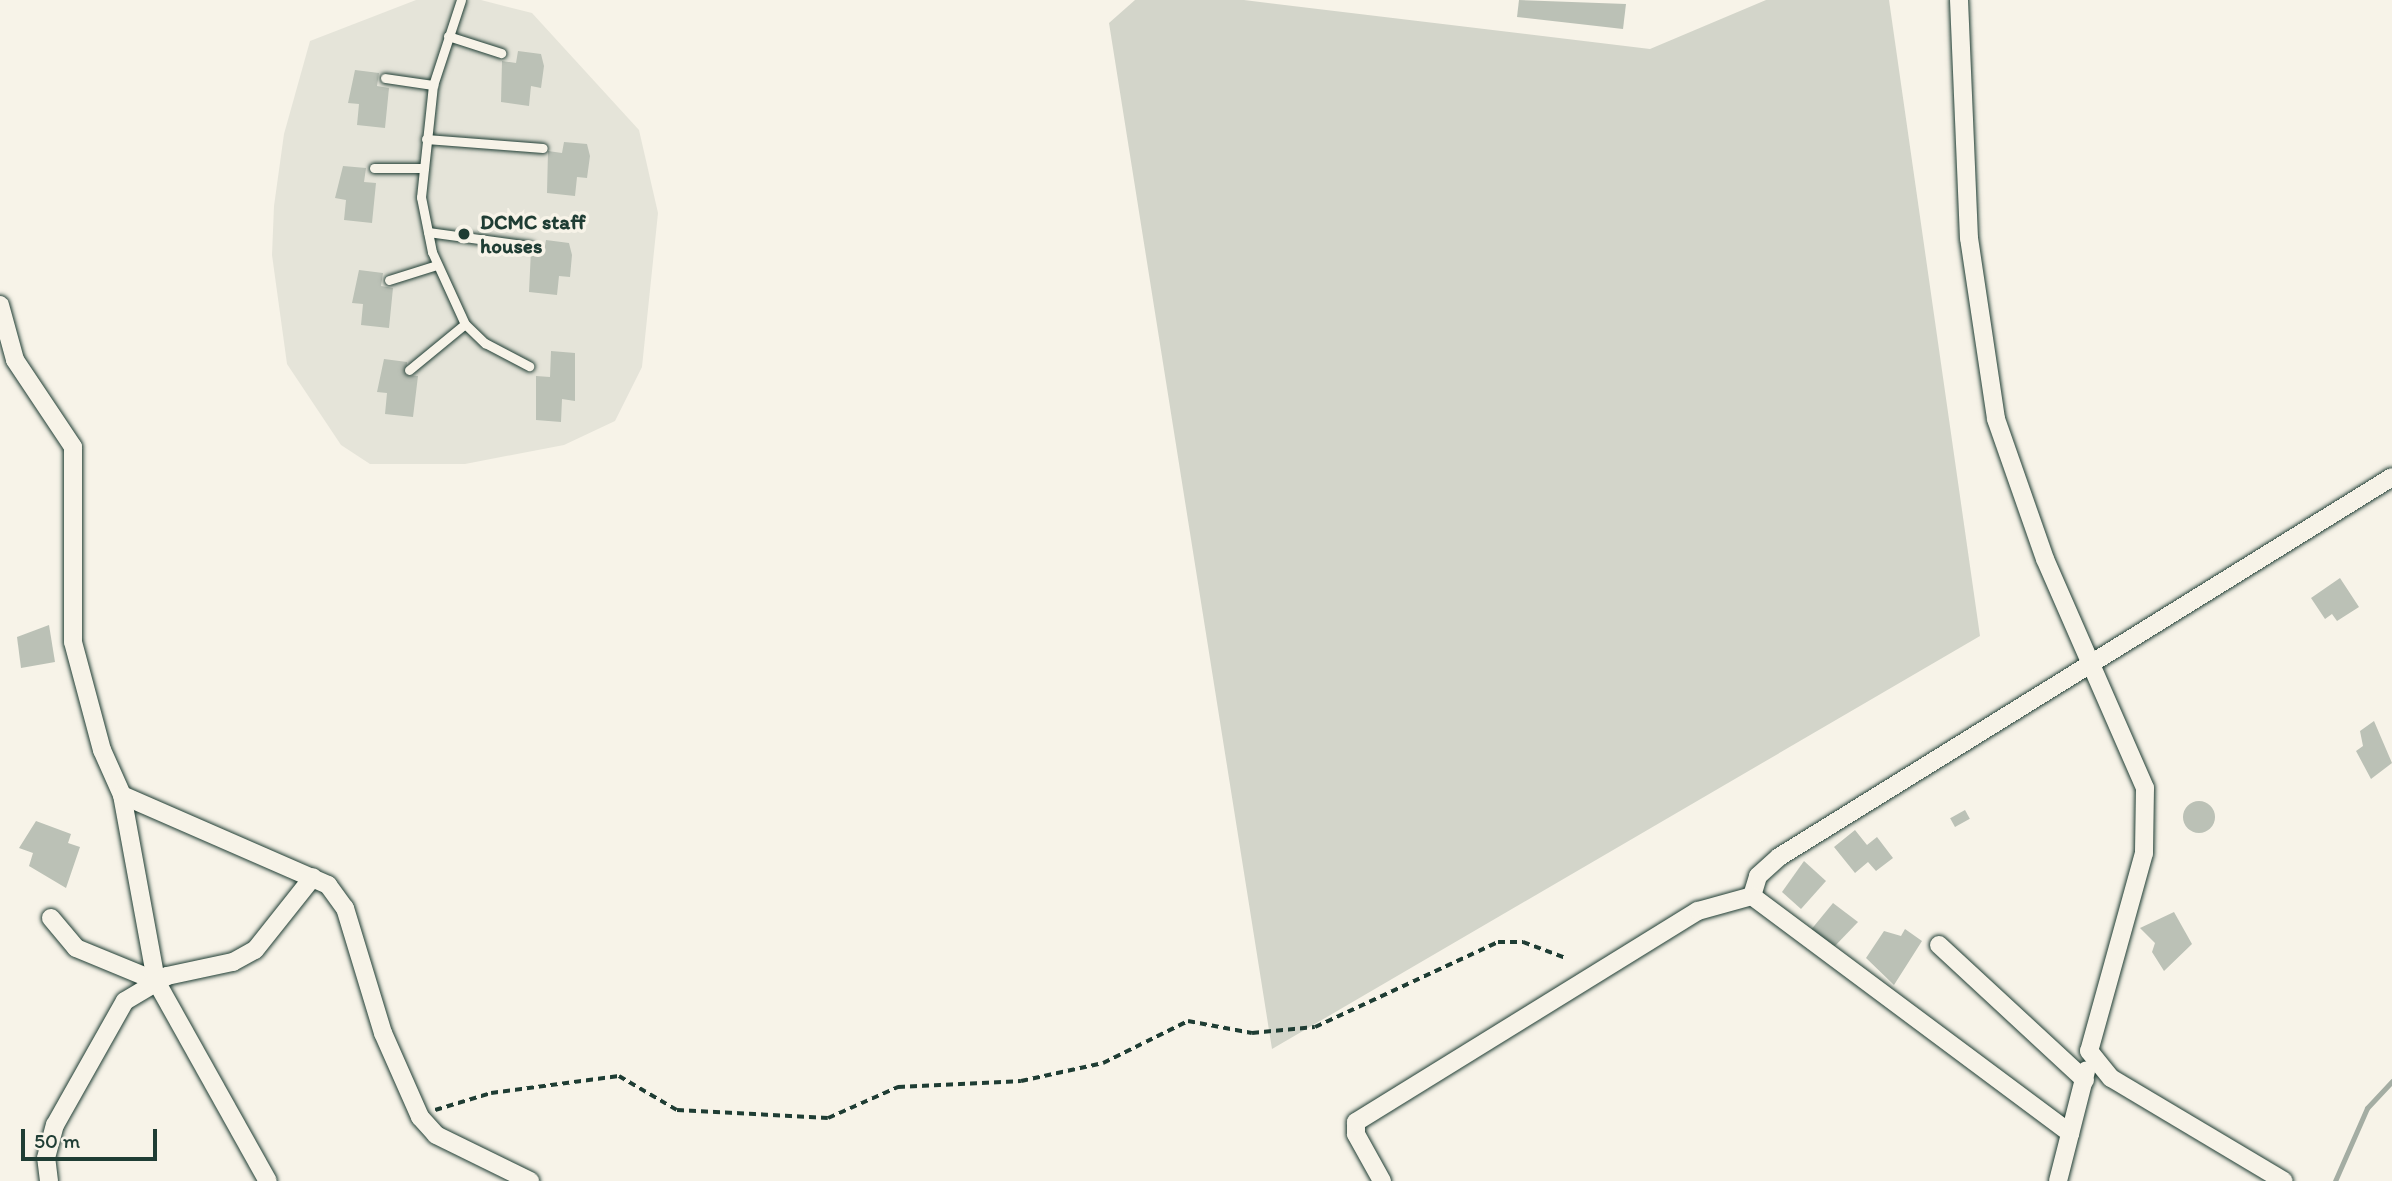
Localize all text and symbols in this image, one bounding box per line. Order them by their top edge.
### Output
place label: DCMC staff houses [480,209,585,259]
marker: DCMC staff houses [454,224,474,244]
scale bar [24,1114,161,1158]
text: 50 m [34,1128,80,1153]

